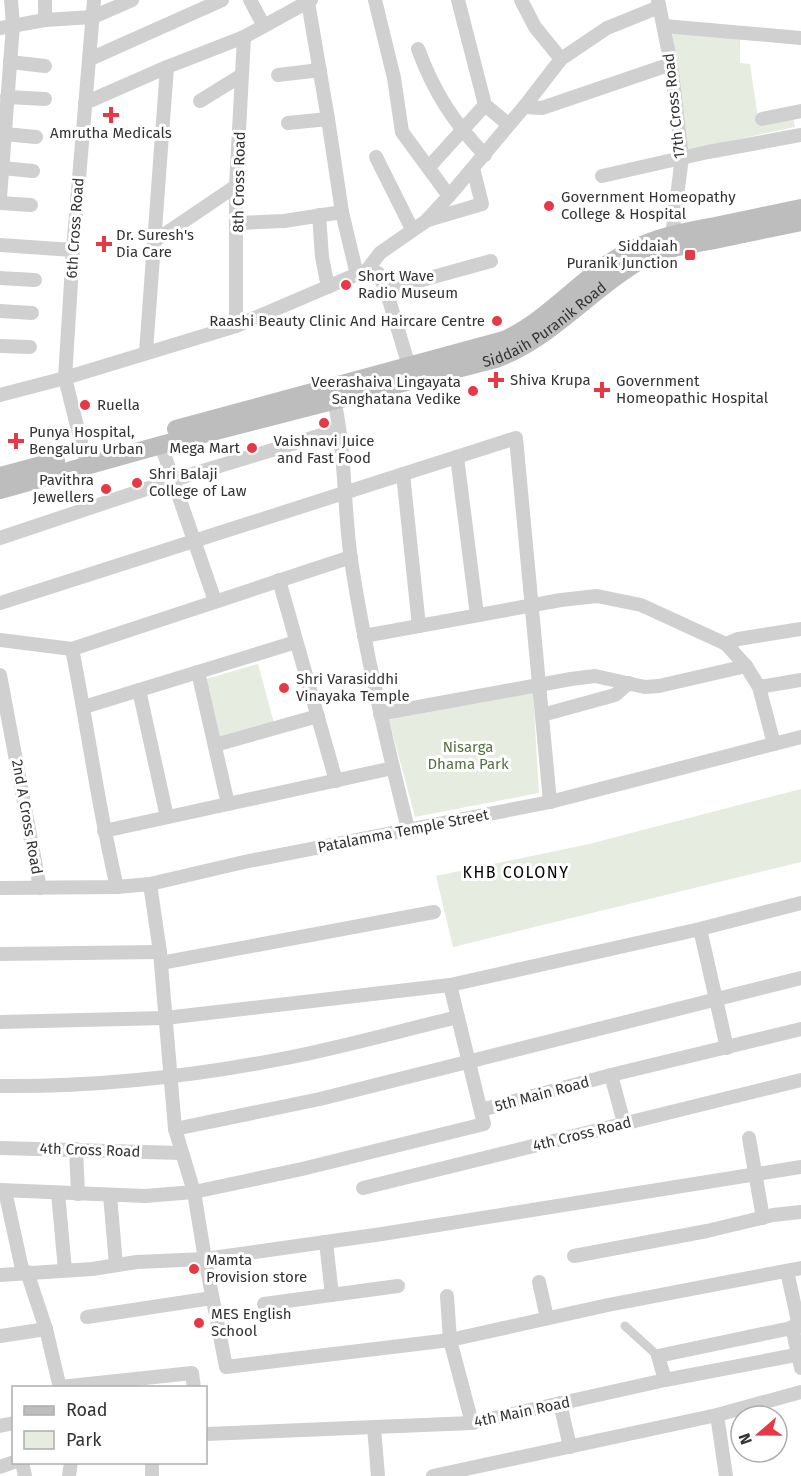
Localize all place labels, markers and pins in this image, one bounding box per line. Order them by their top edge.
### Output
marker: Amrutha Medicals [104,108,118,122]
place label: Amrutha Medicals [50,124,172,142]
place label: Government Homeopathy College & Hospital [561,188,736,223]
marker: Government Homeopathy College & Hospital [542,199,556,213]
place label: Dr. Suresh's Dia Care [116,226,194,261]
marker: Dr. Suresh's Dia Care [97,237,111,251]
place label: Siddaiah Puranik Junction [566,237,678,272]
marker: Siddaiah Puranik Junction [683,248,697,262]
place label: Short Wave Radio Museum [358,267,458,302]
marker: Short Wave Radio Museum [339,278,353,292]
place label: Raashi Beauty Clinic And Haircare Centre [209,312,485,330]
marker: Raashi Beauty Clinic And Haircare Centre [490,314,504,328]
marker: Shiva Krupa [487,371,505,389]
place label: Shiva Krupa [510,371,591,389]
place label: Government Homeopathic Hospital [616,372,769,407]
place label: Veerashaiva Lingayata Sanghatana Vedike [311,373,461,408]
marker: Government Homeopathic Hospital [593,381,611,399]
marker: Veerashaiva Lingayata Sanghatana Vedike [466,384,480,398]
place label: Ruella [97,396,140,414]
marker: Ruella [78,398,92,412]
marker: Vaishnavi Juice and Fast Food [317,416,331,430]
place label: Punya Hospital, Bengaluru Urban [29,423,144,458]
marker: Punya Hospital, Bengaluru Urban [7,432,25,450]
place label: Vaishnavi Juice and Fast Food [274,432,374,467]
place label: Mega Mart [169,439,241,457]
marker: Mega Mart [245,441,259,455]
place label: Shri Balaji College of Law [149,465,247,500]
place label: Pavithra Jewellers [33,471,94,506]
marker: Shri Balaji College of Law [130,476,144,490]
marker: Pavithra Jewellers [99,482,113,496]
place label: Shri Varasiddhi Vinayaka Temple [296,670,410,705]
marker: Shri Varasiddhi Vinayaka Temple [277,681,291,695]
place label: Mamta Provision store [206,1251,307,1286]
marker: Mamta Provision store [187,1262,201,1276]
place label: MES English School [211,1305,292,1340]
marker: MES English School [192,1316,206,1330]

